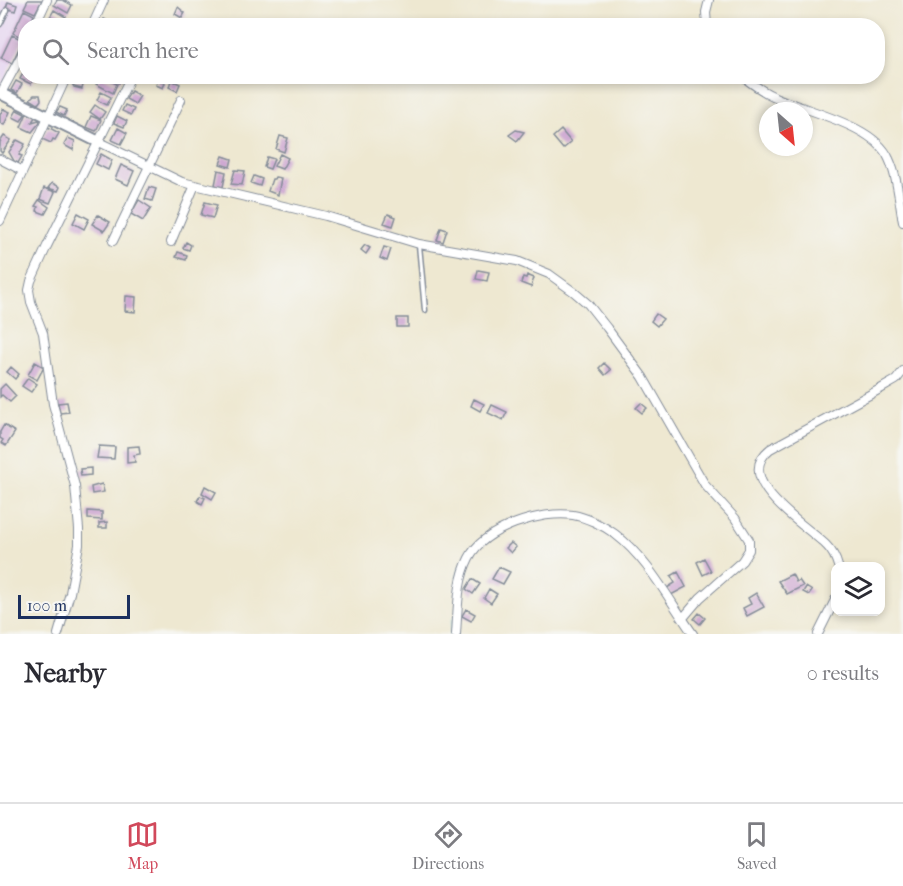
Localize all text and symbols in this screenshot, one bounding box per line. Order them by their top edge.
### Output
search box [18,18,885,84]
icon: search [39,35,72,68]
text: Search here [87,38,199,64]
north arrow [759,102,813,156]
map controls [831,562,885,616]
button: layers [831,562,885,616]
scale bar [18,592,130,620]
text: 100 m [27,596,67,615]
text: Nearby [24,658,106,689]
text: 0 results [807,662,879,685]
tab: Map [126,818,159,873]
tab: Directions [412,818,484,873]
tab: Saved [737,818,777,873]

